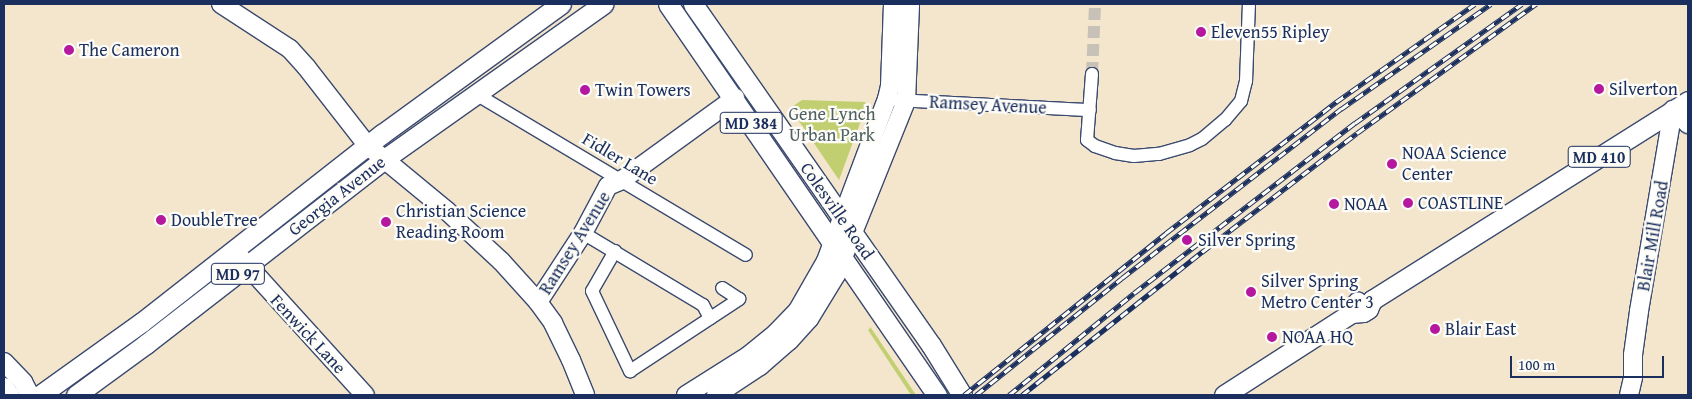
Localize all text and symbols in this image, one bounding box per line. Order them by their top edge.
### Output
place label: Eleven55 Ripley [1211,21,1330,43]
marker: Eleven55 Ripley [1195,26,1207,38]
place label: The Cameron [79,39,179,61]
marker: The Cameron [63,44,75,56]
place label: Silverton [1609,78,1678,100]
place label: Twin Towers [595,79,691,101]
marker: Silverton [1593,83,1605,95]
marker: Twin Towers [579,84,591,96]
street label: Ramsey Avenue [929,91,1047,119]
park label: Gene Lynch Urban Park [788,104,876,146]
road number: MD 384 [718,110,784,136]
street label: Fidler Lane [578,128,662,190]
place label: NOAA Science Center [1402,143,1507,186]
road number: MD 410 [1566,144,1632,170]
street label: Georgia Avenue [284,151,390,241]
street label: Colesville Road [796,158,878,264]
marker: NOAA Science Center [1386,158,1398,170]
street label: Blair Mill Road [1633,179,1673,293]
street label: Ramsey Avenue [535,187,615,299]
place label: COASTLINE [1418,192,1503,214]
place label: NOAA [1344,193,1388,215]
marker: COASTLINE [1402,197,1414,209]
marker: NOAA [1328,198,1340,210]
place label: Christian Science Reading Room [396,201,526,243]
place label: DoubleTree [171,209,258,231]
marker: DoubleTree [155,214,167,226]
marker: Christian Science Reading Room [380,216,392,228]
place label: Silver Spring [1198,229,1295,251]
marker: Silver Spring [1180,233,1194,247]
road number: MD 97 [210,260,266,288]
place label: Silver Spring Metro Center 3 [1261,271,1374,314]
marker: Silver Spring Metro Center 3 [1245,286,1257,298]
street label: Fenwick Lane [266,290,350,378]
place label: Blair East [1445,318,1516,340]
marker: Blair East [1429,323,1441,335]
place label: NOAA HQ [1282,326,1353,348]
marker: NOAA HQ [1266,331,1278,343]
scale bar [1512,346,1666,378]
text: 100 m [1518,354,1555,375]

